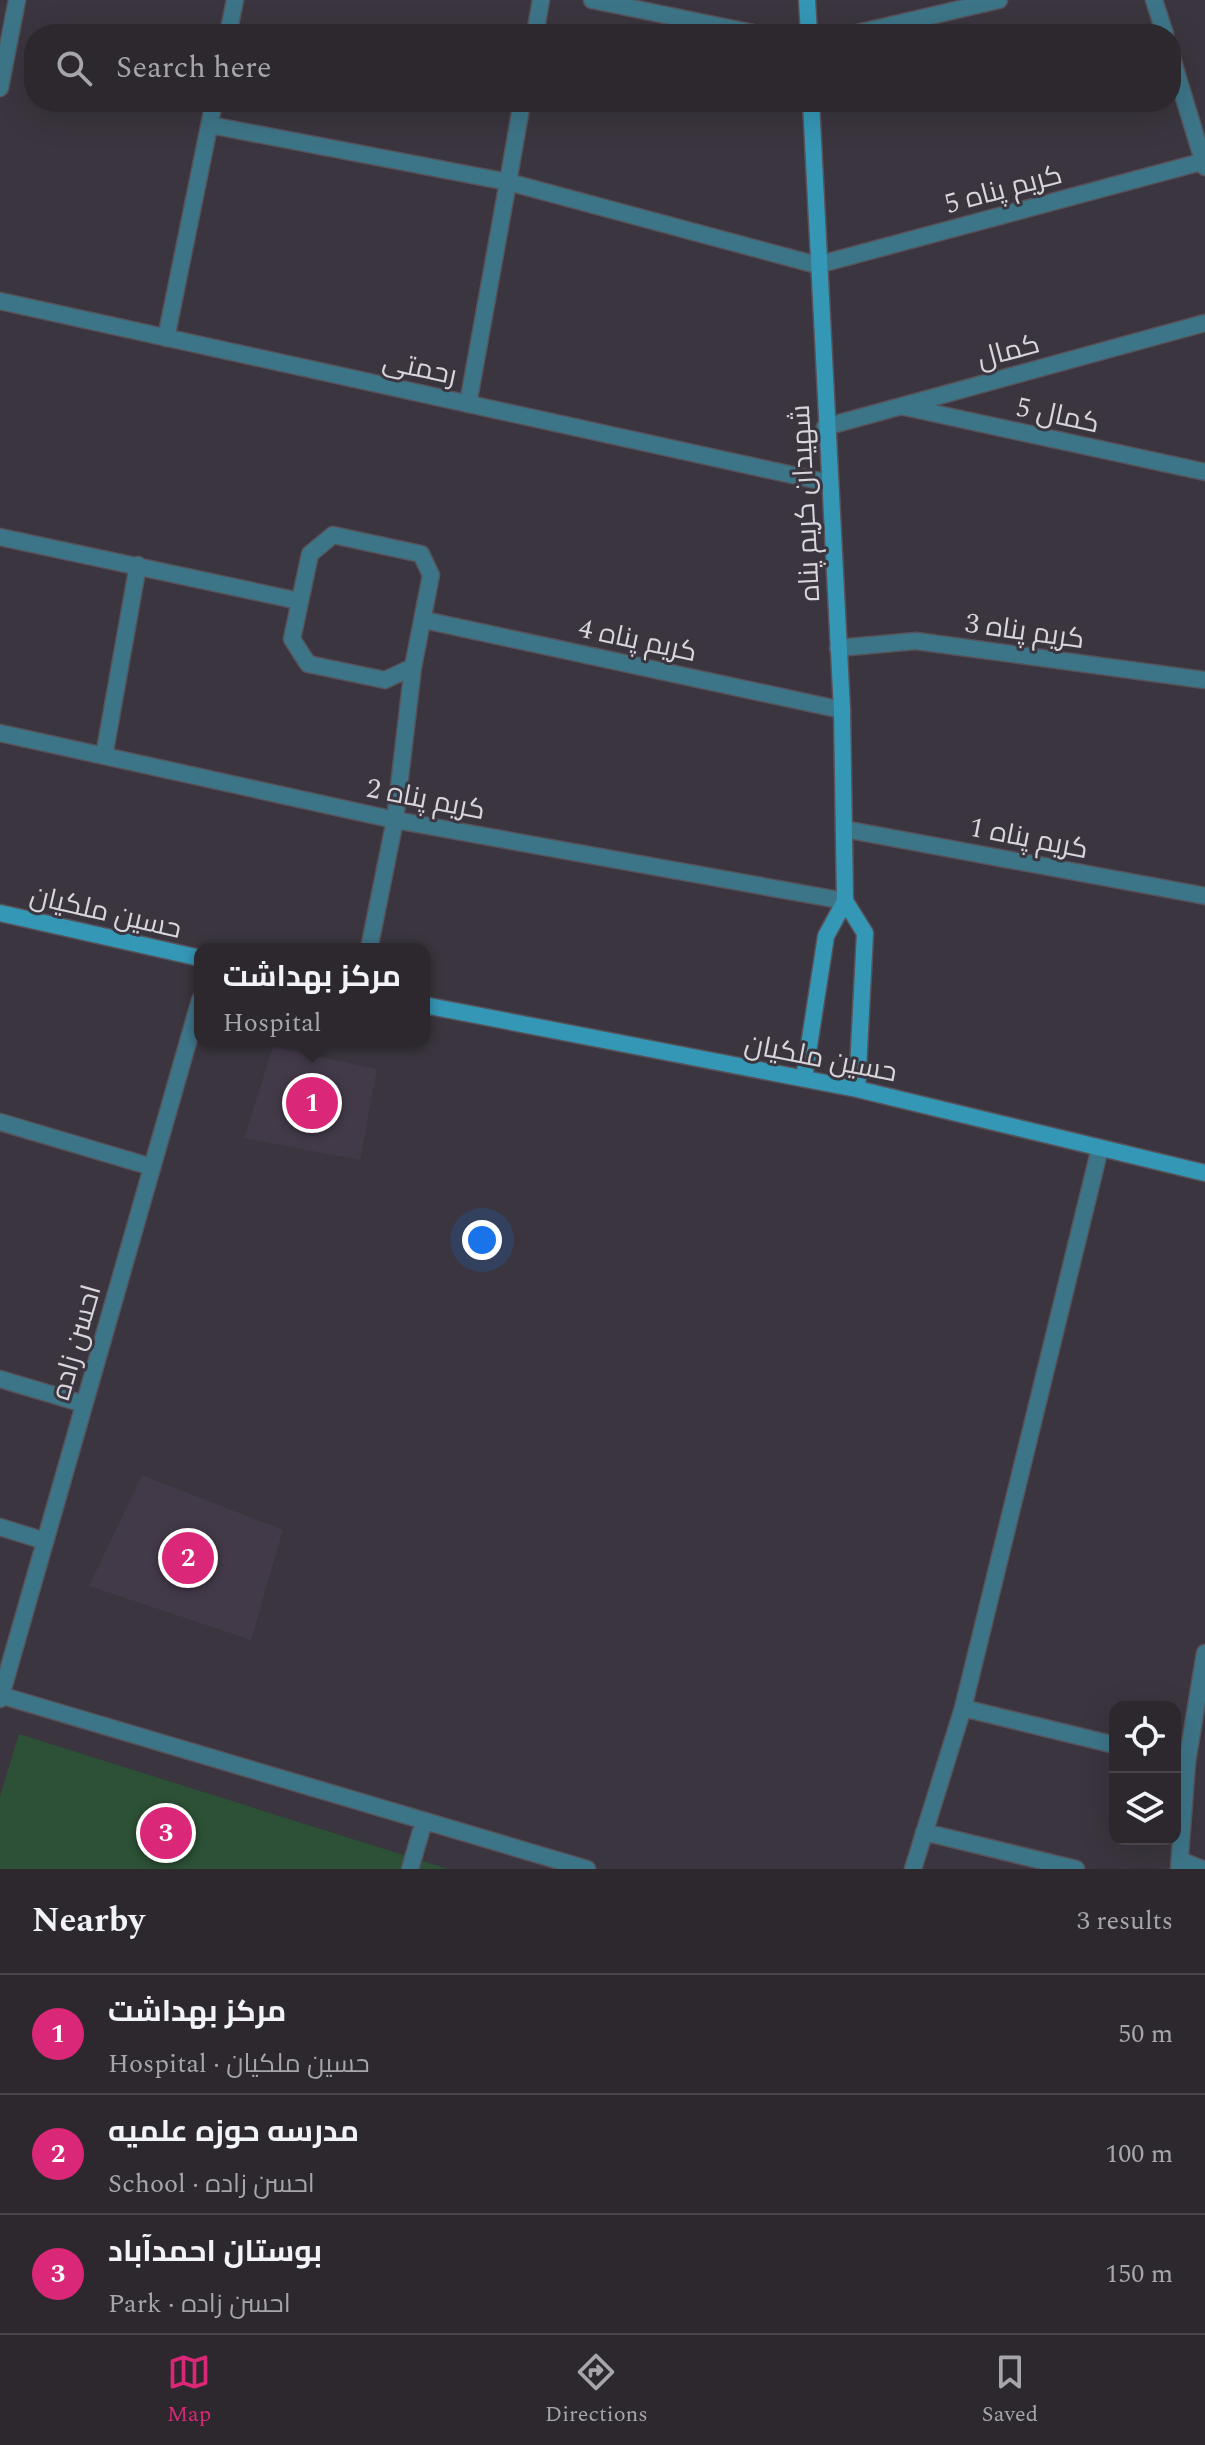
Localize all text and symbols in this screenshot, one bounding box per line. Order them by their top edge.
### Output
search box [24,24,1181,112]
text: Search here [116,45,272,91]
icon: search [52,46,96,90]
street label: کریم پناه 5 [940,153,1067,226]
street label: کمال [972,322,1045,380]
street label: رحمتی [379,340,461,397]
street label: کمال 5 [1012,386,1103,445]
street label: شهیدان کریم پناه [779,403,832,603]
street label: کریم پناه 3 [962,602,1087,661]
street label: کریم پناه 4 [574,607,701,674]
street label: کریم پناه 2 [363,767,489,832]
street label: کریم پناه 1 [966,806,1092,871]
street label: حسین ملکیان [26,874,186,951]
popup [194,943,430,1047]
text: مرکز بهداشت [223,954,401,1000]
text: Hospital [223,1003,321,1043]
street label: حسین ملکیان [741,1023,901,1094]
pin: 1 [286,1073,338,1133]
your location [462,1220,502,1260]
street label: احسن زاده [40,1280,113,1405]
pin: 2 [162,1528,214,1588]
map controls [1109,1701,1181,1845]
button: locate [1109,1701,1181,1773]
button: layers [1109,1773,1181,1845]
pin: 3 [140,1803,192,1863]
text: Nearby [32,1895,145,1947]
text: 3 results [1077,1901,1173,1941]
text: مرکز بهداشت [108,1989,286,2035]
text: 1 [51,2014,65,2054]
text: 50 m [1118,2014,1173,2054]
text: Hospital · حسین ملکیان [108,2044,370,2084]
text: مدرسه حوزه علمیه [108,2109,359,2155]
text: 2 [51,2134,65,2174]
text: 100 m [1105,2134,1173,2174]
text: School · احسن زاده [108,2164,315,2204]
text: بوستان احمدآباد [108,2229,322,2275]
text: 3 [51,2254,65,2294]
text: 150 m [1105,2254,1173,2294]
text: Park · احسن زاده [108,2284,291,2324]
tab: Map [167,2350,211,2431]
tab: Directions [545,2350,648,2431]
tab: Saved [982,2350,1038,2431]

